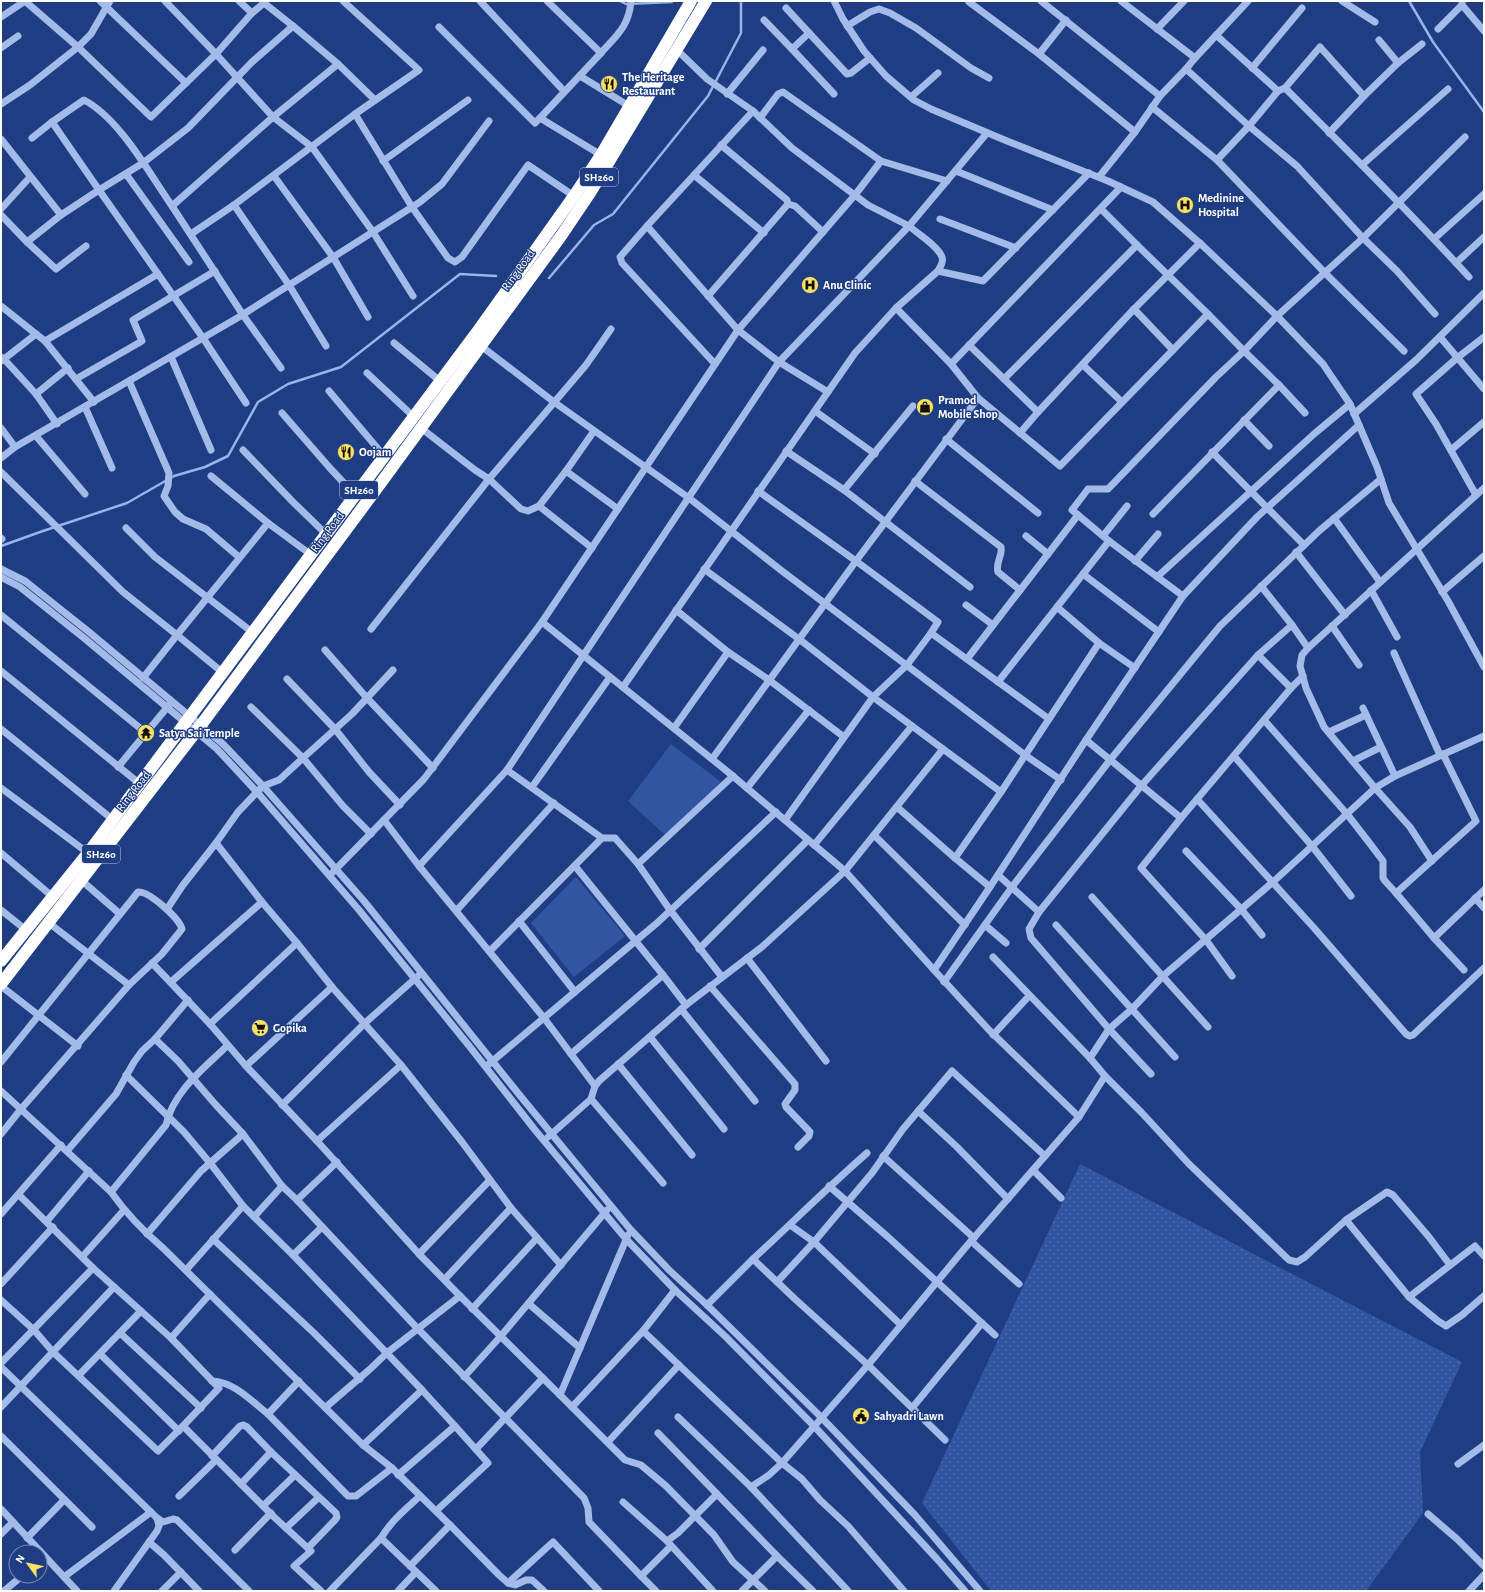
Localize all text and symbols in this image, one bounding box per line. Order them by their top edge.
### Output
place label: The Heritage Restaurant [622,71,685,97]
restaurant icon: The Heritage Restaurant [599,74,619,94]
road number: SH260 [580,168,618,186]
place label: Medinine Hospital [1198,192,1244,218]
hospital icon: Medinine Hospital [1175,195,1195,215]
street label: Ring Road [499,247,537,293]
hospital icon: Anu Clinic [800,275,820,295]
place label: Anu Clinic [823,279,872,291]
place label: Pramod Mobile Shop [938,394,998,420]
shop icon: Pramod Mobile Shop [915,397,935,417]
restaurant icon: Oojam [336,442,356,462]
place label: Oojam [359,446,392,459]
road number: SH260 [340,481,378,499]
street label: Ring Road [308,509,346,555]
temple icon: Satya Sai Temple [136,723,156,743]
place label: Satya Sai Temple [159,727,240,740]
street label: Ring Road [114,769,152,813]
road number: SH260 [82,845,120,863]
supermarket icon: Gopika [250,1018,270,1038]
place label: Gopika [273,1022,307,1034]
public building icon: Sahyadri Lawn [851,1406,871,1426]
place label: Sahyadri Lawn [874,1410,944,1423]
north arrow [8,1544,48,1584]
text: N [13,1553,27,1565]

